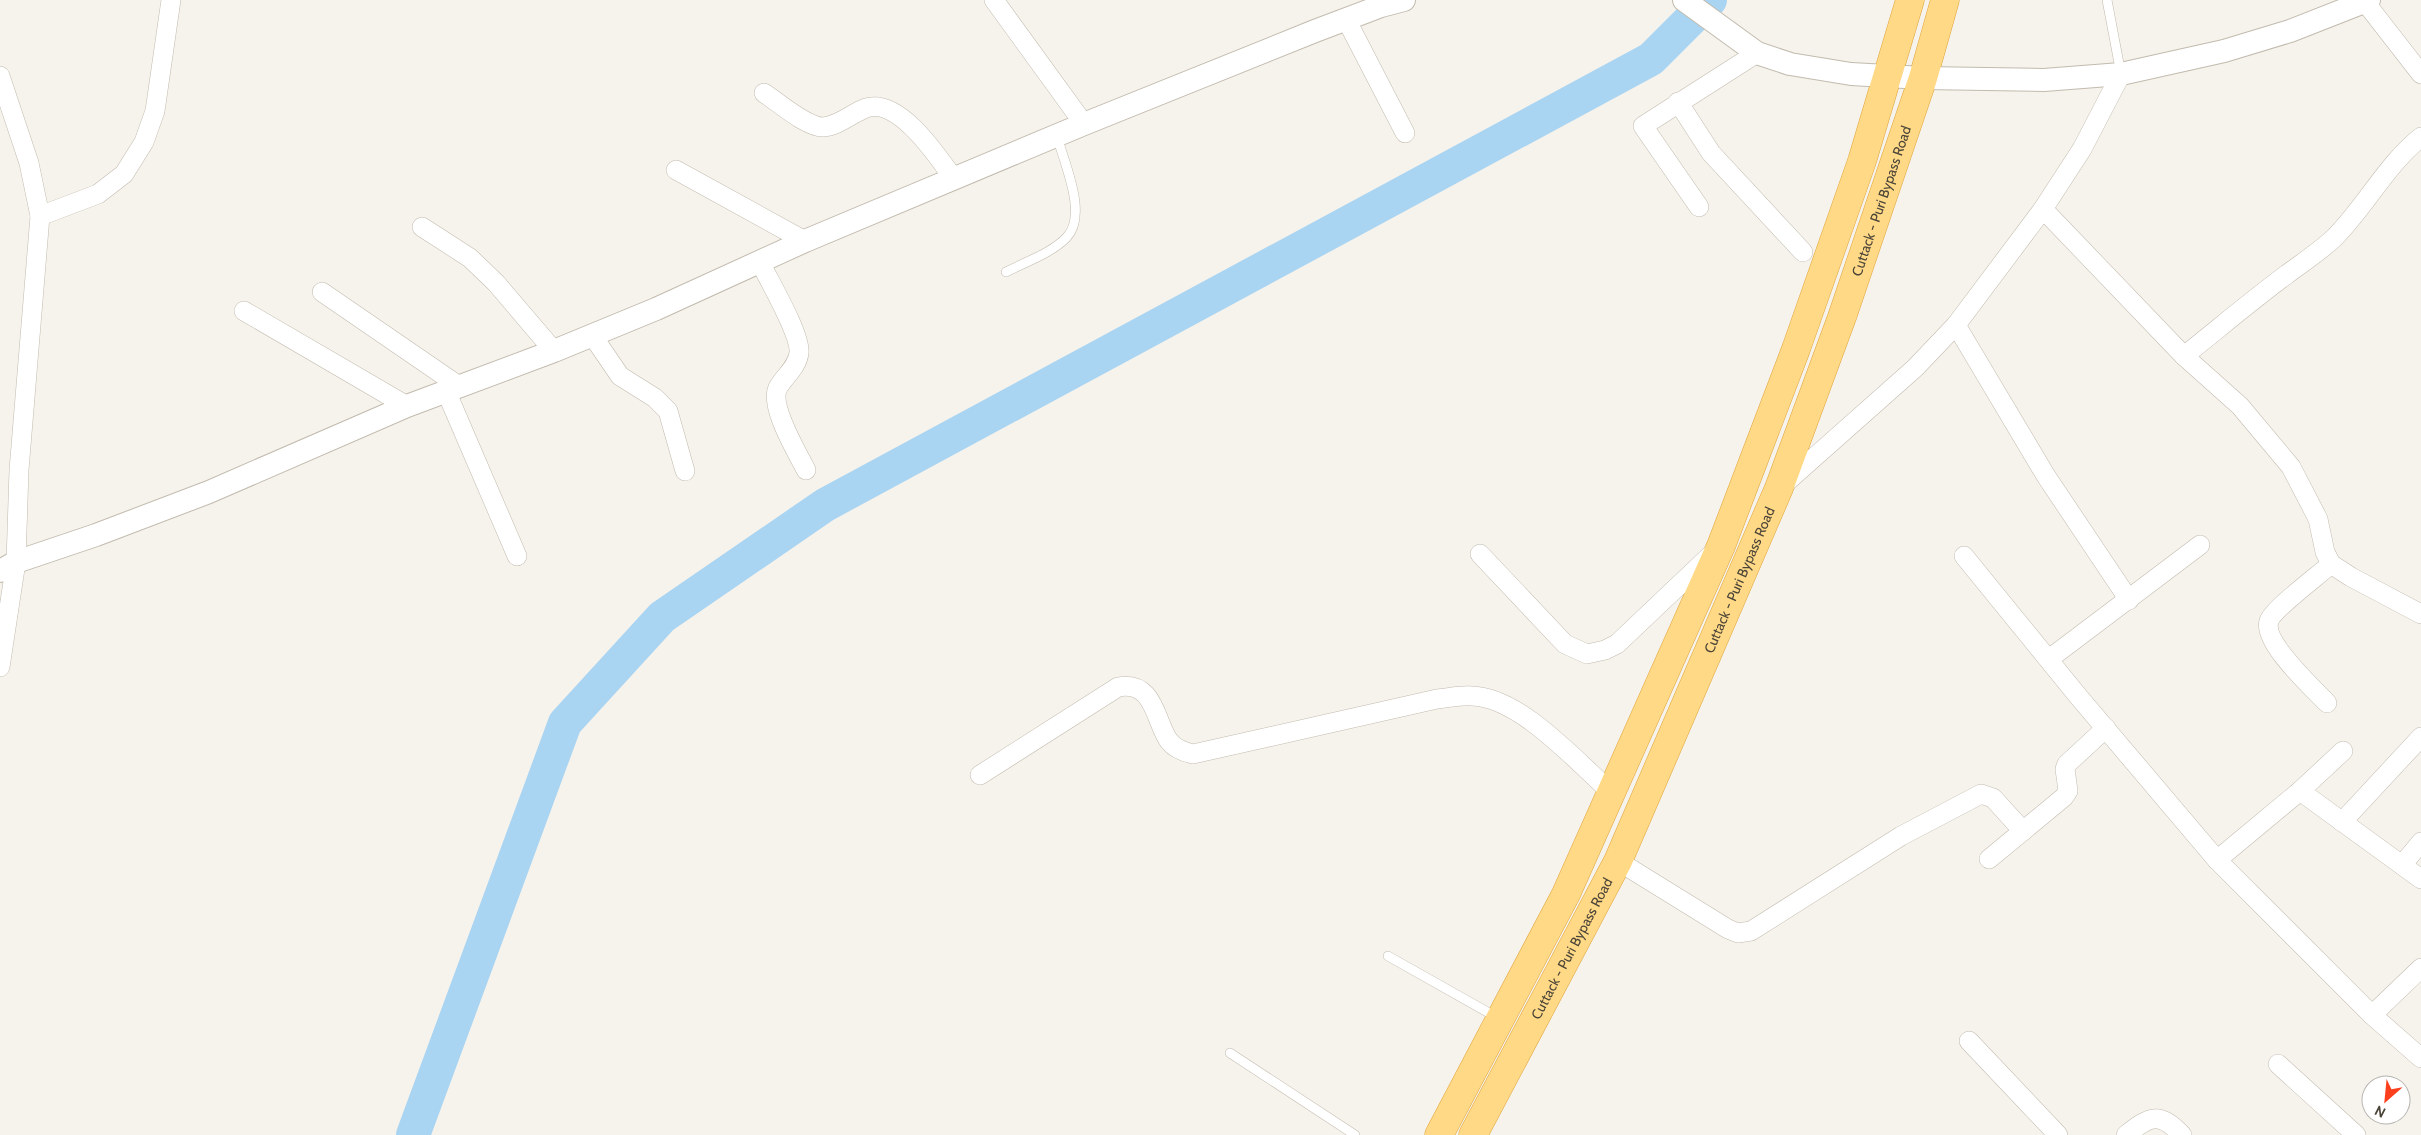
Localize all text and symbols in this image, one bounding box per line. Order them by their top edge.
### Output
street label: Cuttack - Puri Bypass Road [1848,123,1915,278]
street label: Cuttack - Puri Bypass Road [1700,504,1779,656]
street label: Cuttack - Puri Bypass Road [1527,875,1616,1022]
north arrow [2361,1075,2411,1125]
text: N [2372,1101,2389,1122]

